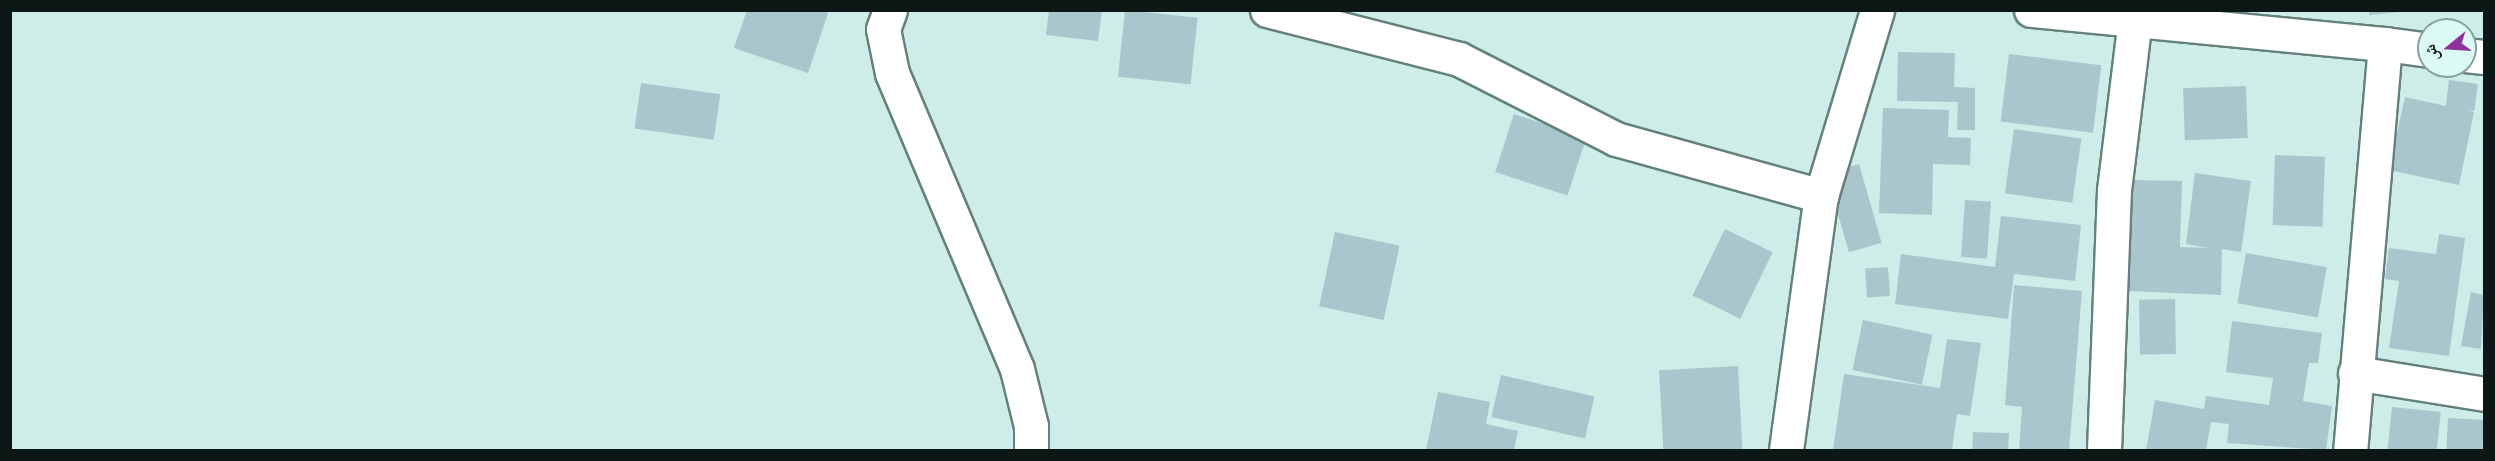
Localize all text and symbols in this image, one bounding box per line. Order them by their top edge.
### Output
north arrow [2417,18,2477,78]
text: ش [2420,42,2443,64]

